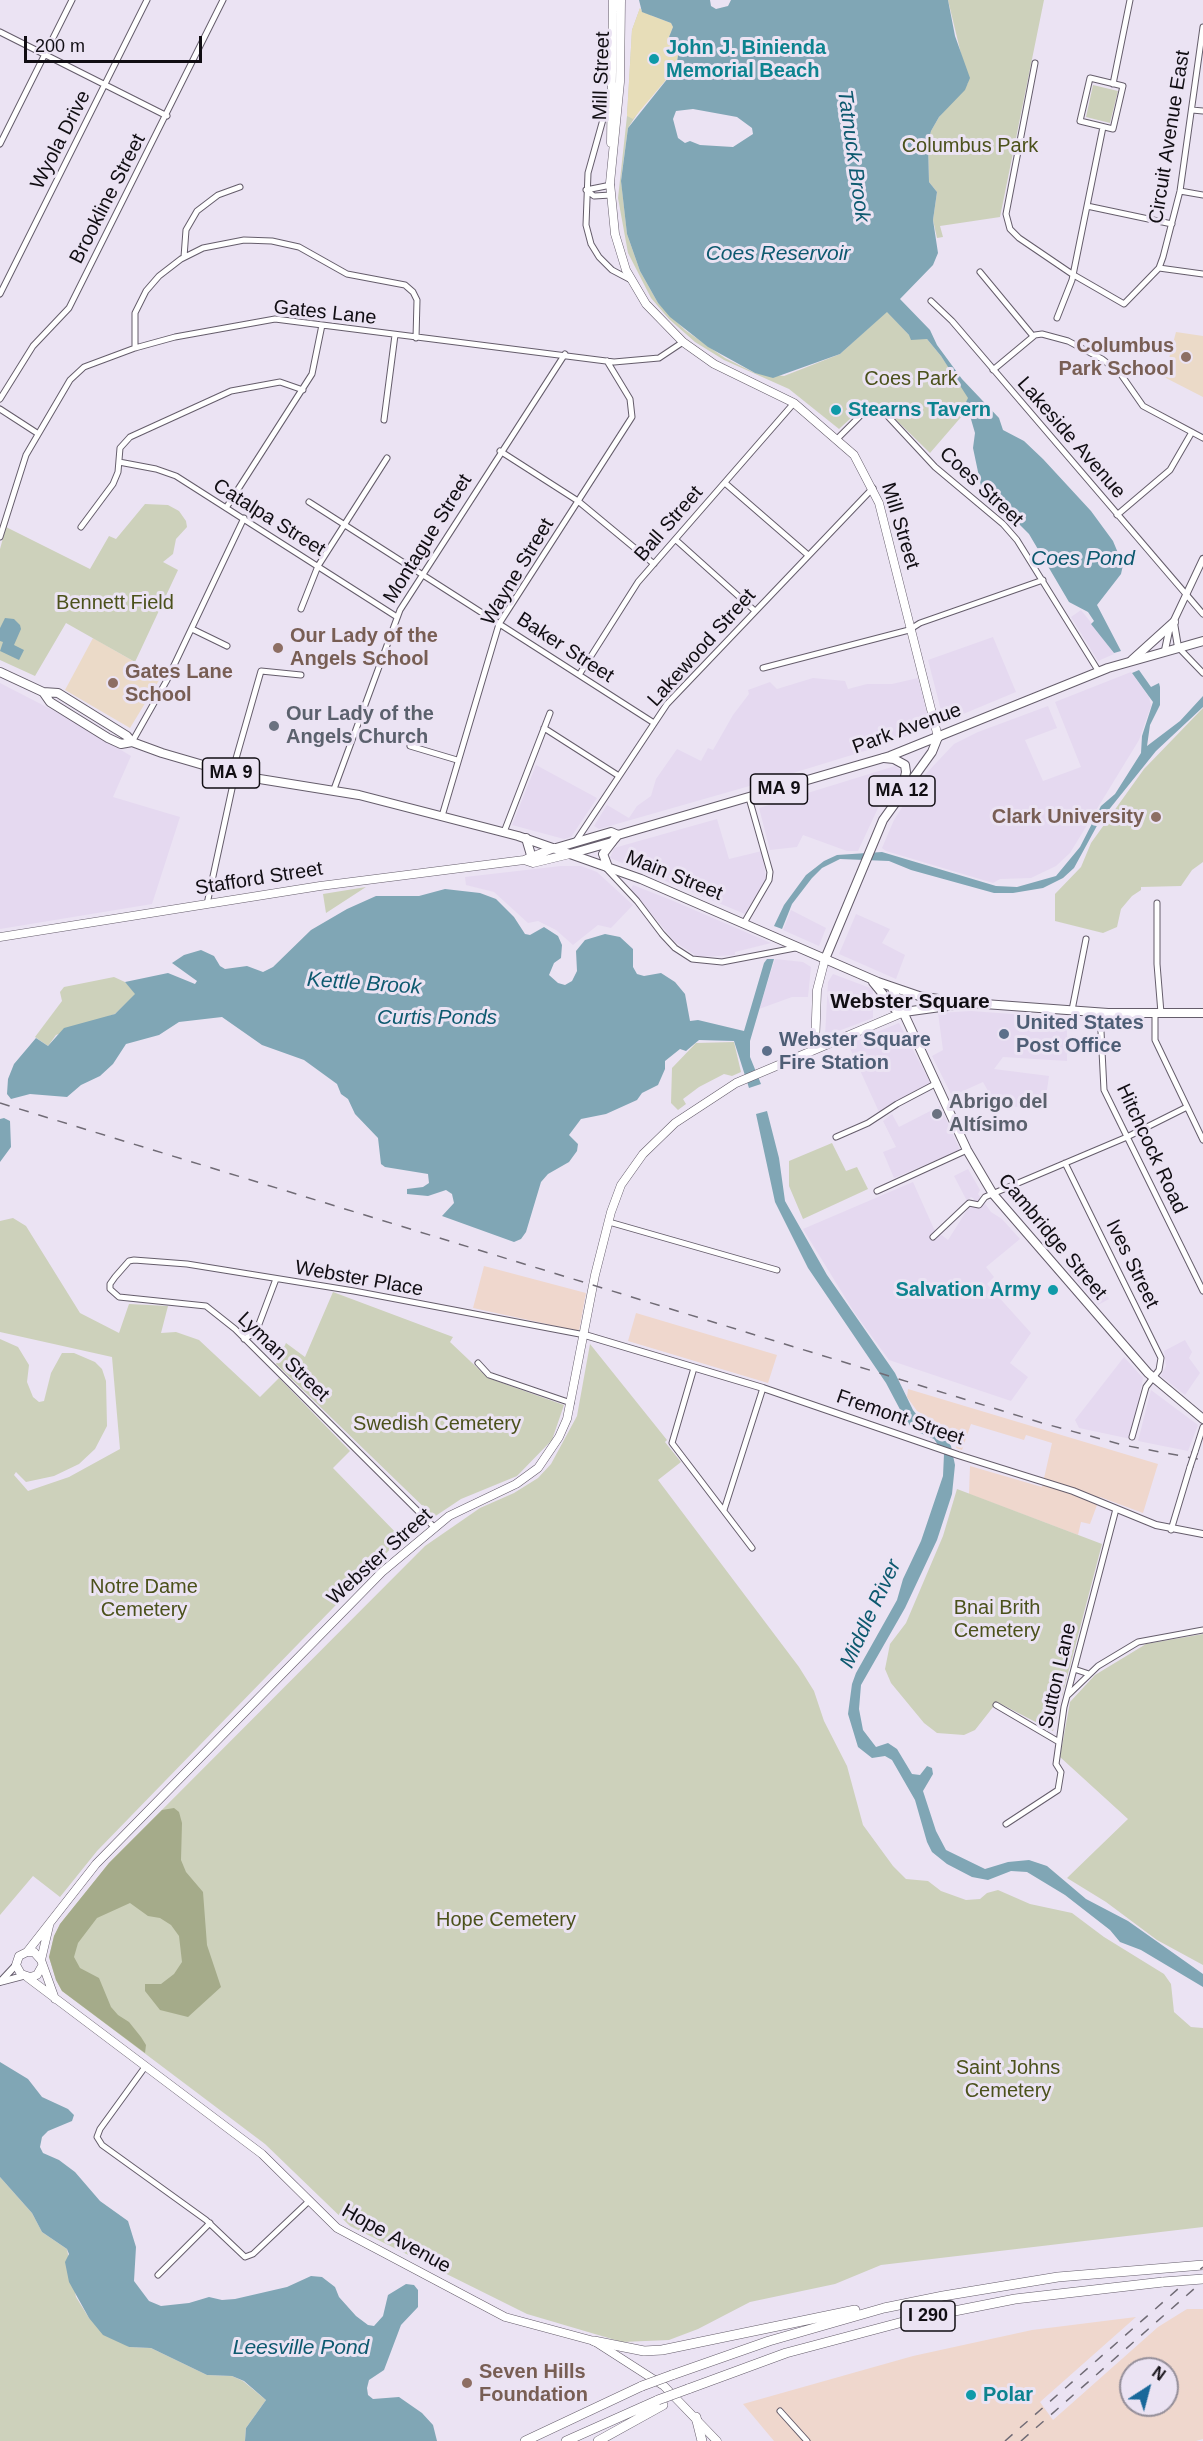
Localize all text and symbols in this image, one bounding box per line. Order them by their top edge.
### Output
scale bar [27,24,206,62]
street label: Mill Street [588,31,616,121]
text: 200 m [35,36,85,56]
place label: John J. Binienda Memorial Beach [666,36,826,83]
street label: Circuit Avenue East [1144,49,1196,225]
marker: John J. Binienda Memorial Beach [647,52,661,66]
street label: Wyola Drive [26,87,96,193]
water label: Tatnuck Brook [831,88,875,224]
street label: Brookline Street [65,130,151,268]
park label: Columbus Park [902,134,1038,158]
water label: Coes Reservoir [706,241,850,267]
street label: Gates Lane [272,296,378,330]
place label: Columbus Park School [1058,334,1174,381]
marker: Columbus Park School [1179,350,1193,364]
park label: Coes Park [864,367,958,391]
street label: Lakeside Avenue [1012,372,1130,504]
place label: Stearns Tavern [848,398,991,422]
marker: Stearns Tavern [829,403,843,417]
street label: Coes Street [934,442,1028,532]
street label: Montague Street [379,470,477,608]
street label: Catalpa Street [208,474,330,562]
street label: Mill Street [876,480,924,572]
street label: Ball Street [630,481,708,567]
street label: Wayne Street [477,514,559,630]
water label: Coes Pond [1031,546,1135,572]
street label: Lakewood Street [643,584,761,712]
park label: Bennett Field [56,591,174,615]
street label: Baker Street [512,608,618,688]
place label: Our Lady of the Angels School [290,624,438,671]
marker: Our Lady of the Angels School [271,641,285,655]
place label: Gates Lane School [125,660,233,707]
marker: Gates Lane School [106,676,120,690]
street label: Park Avenue [849,698,965,760]
place label: Our Lady of the Angels Church [286,702,434,749]
marker: Our Lady of the Angels Church [267,719,281,733]
road number: MA 9 [202,758,260,788]
road number: MA 9 [750,774,808,804]
road number: MA 12 [869,776,935,806]
place label: Clark University [992,805,1144,829]
marker: Clark University [1149,810,1163,824]
street label: Main Street [622,846,726,906]
street label: Stafford Street [194,857,324,901]
water label: Kettle Brook [306,967,422,1001]
district label: Webster Square [830,989,990,1015]
water label: Curtis Ponds [377,1005,497,1031]
place label: United States Post Office [1016,1011,1144,1058]
marker: United States Post Office [997,1027,1011,1041]
place label: Webster Square Fire Station [779,1028,931,1075]
marker: Webster Square Fire Station [760,1044,774,1058]
street label: Hitchcock Road [1111,1080,1191,1218]
place label: Abrigo del Altísimo [949,1090,1048,1137]
marker: Abrigo del Altísimo [930,1107,944,1121]
street label: Cambridge Street [992,1169,1112,1305]
street label: Ives Street [1100,1216,1164,1312]
street label: Webster Place [293,1256,425,1302]
place label: Salvation Army [895,1278,1041,1302]
marker: Salvation Army [1046,1283,1060,1297]
street label: Lyman Street [232,1307,334,1407]
street label: Fremont Street [833,1385,967,1451]
park label: Swedish Cemetery [353,1412,521,1436]
street label: Webster Street [323,1504,437,1610]
water label: Middle River [835,1556,907,1672]
park label: Notre Dame Cemetery [90,1575,198,1622]
park label: Bnai Brith Cemetery [954,1596,1040,1643]
street label: Sutton Lane [1034,1621,1082,1731]
park label: Hope Cemetery [436,1908,576,1932]
park label: Saint Johns Cemetery [956,2056,1060,2103]
street label: Hope Avenue [337,2199,455,2279]
road number: I 290 [901,2301,955,2331]
water label: Leesville Pond [233,2335,369,2361]
north arrow [1119,2357,1179,2417]
place label: Seven Hills Foundation [479,2360,588,2407]
text: N [1149,2363,1168,2384]
marker: Seven Hills Foundation [460,2376,474,2390]
place label: Polar [983,2383,1033,2407]
marker: Polar [964,2388,978,2402]

